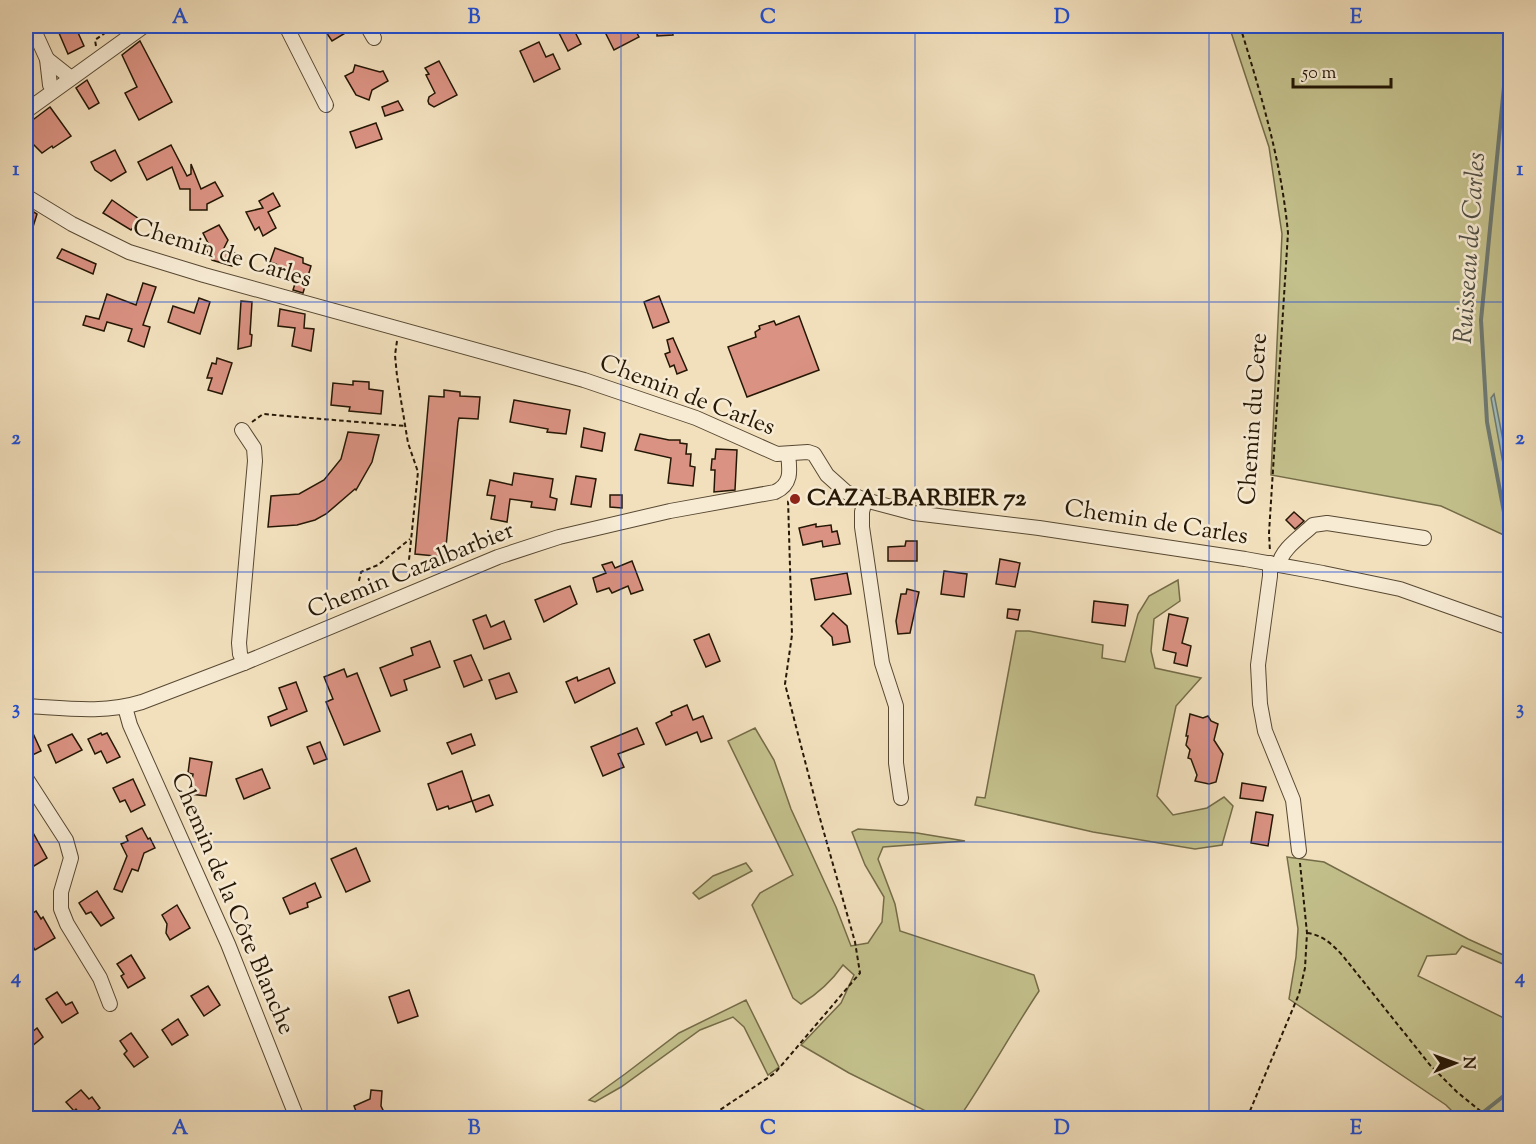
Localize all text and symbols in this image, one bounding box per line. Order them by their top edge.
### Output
text: A [172,4,189,33]
text: B [468,4,481,33]
text: C [760,4,776,33]
text: D [1054,4,1070,33]
text: E [1350,4,1363,33]
scale bar [1293,51,1390,89]
text: 50 m [1301,61,1337,87]
water label: Ruisseau de Carles [1446,151,1496,345]
text: 1 [13,156,20,185]
text: 1 [1517,156,1524,185]
street label: Chemin de Carles [128,211,316,297]
street label: Chemin du Cere [1231,332,1277,506]
street label: Chemin de Carles [594,347,780,445]
text: 2 [11,425,21,454]
text: 2 [1515,425,1525,454]
place label: CAZALBARBIER 72 [807,482,1027,516]
marker: CAZALBARBIER 72 [788,492,802,506]
street label: Chemin de Carles [1062,492,1250,554]
street label: Chemin Cazalbarbier [303,514,519,628]
text: 3 [12,695,20,724]
text: 3 [1516,695,1524,724]
street label: Chemin de la Côte Blanche [161,768,303,1040]
text: 4 [10,964,21,993]
text: 4 [1514,964,1525,993]
north arrow [1425,1033,1485,1093]
text: N [1456,1056,1479,1070]
text: A [172,1115,189,1144]
text: B [468,1115,481,1144]
text: C [760,1115,776,1144]
text: D [1054,1115,1070,1144]
text: E [1350,1115,1363,1144]

